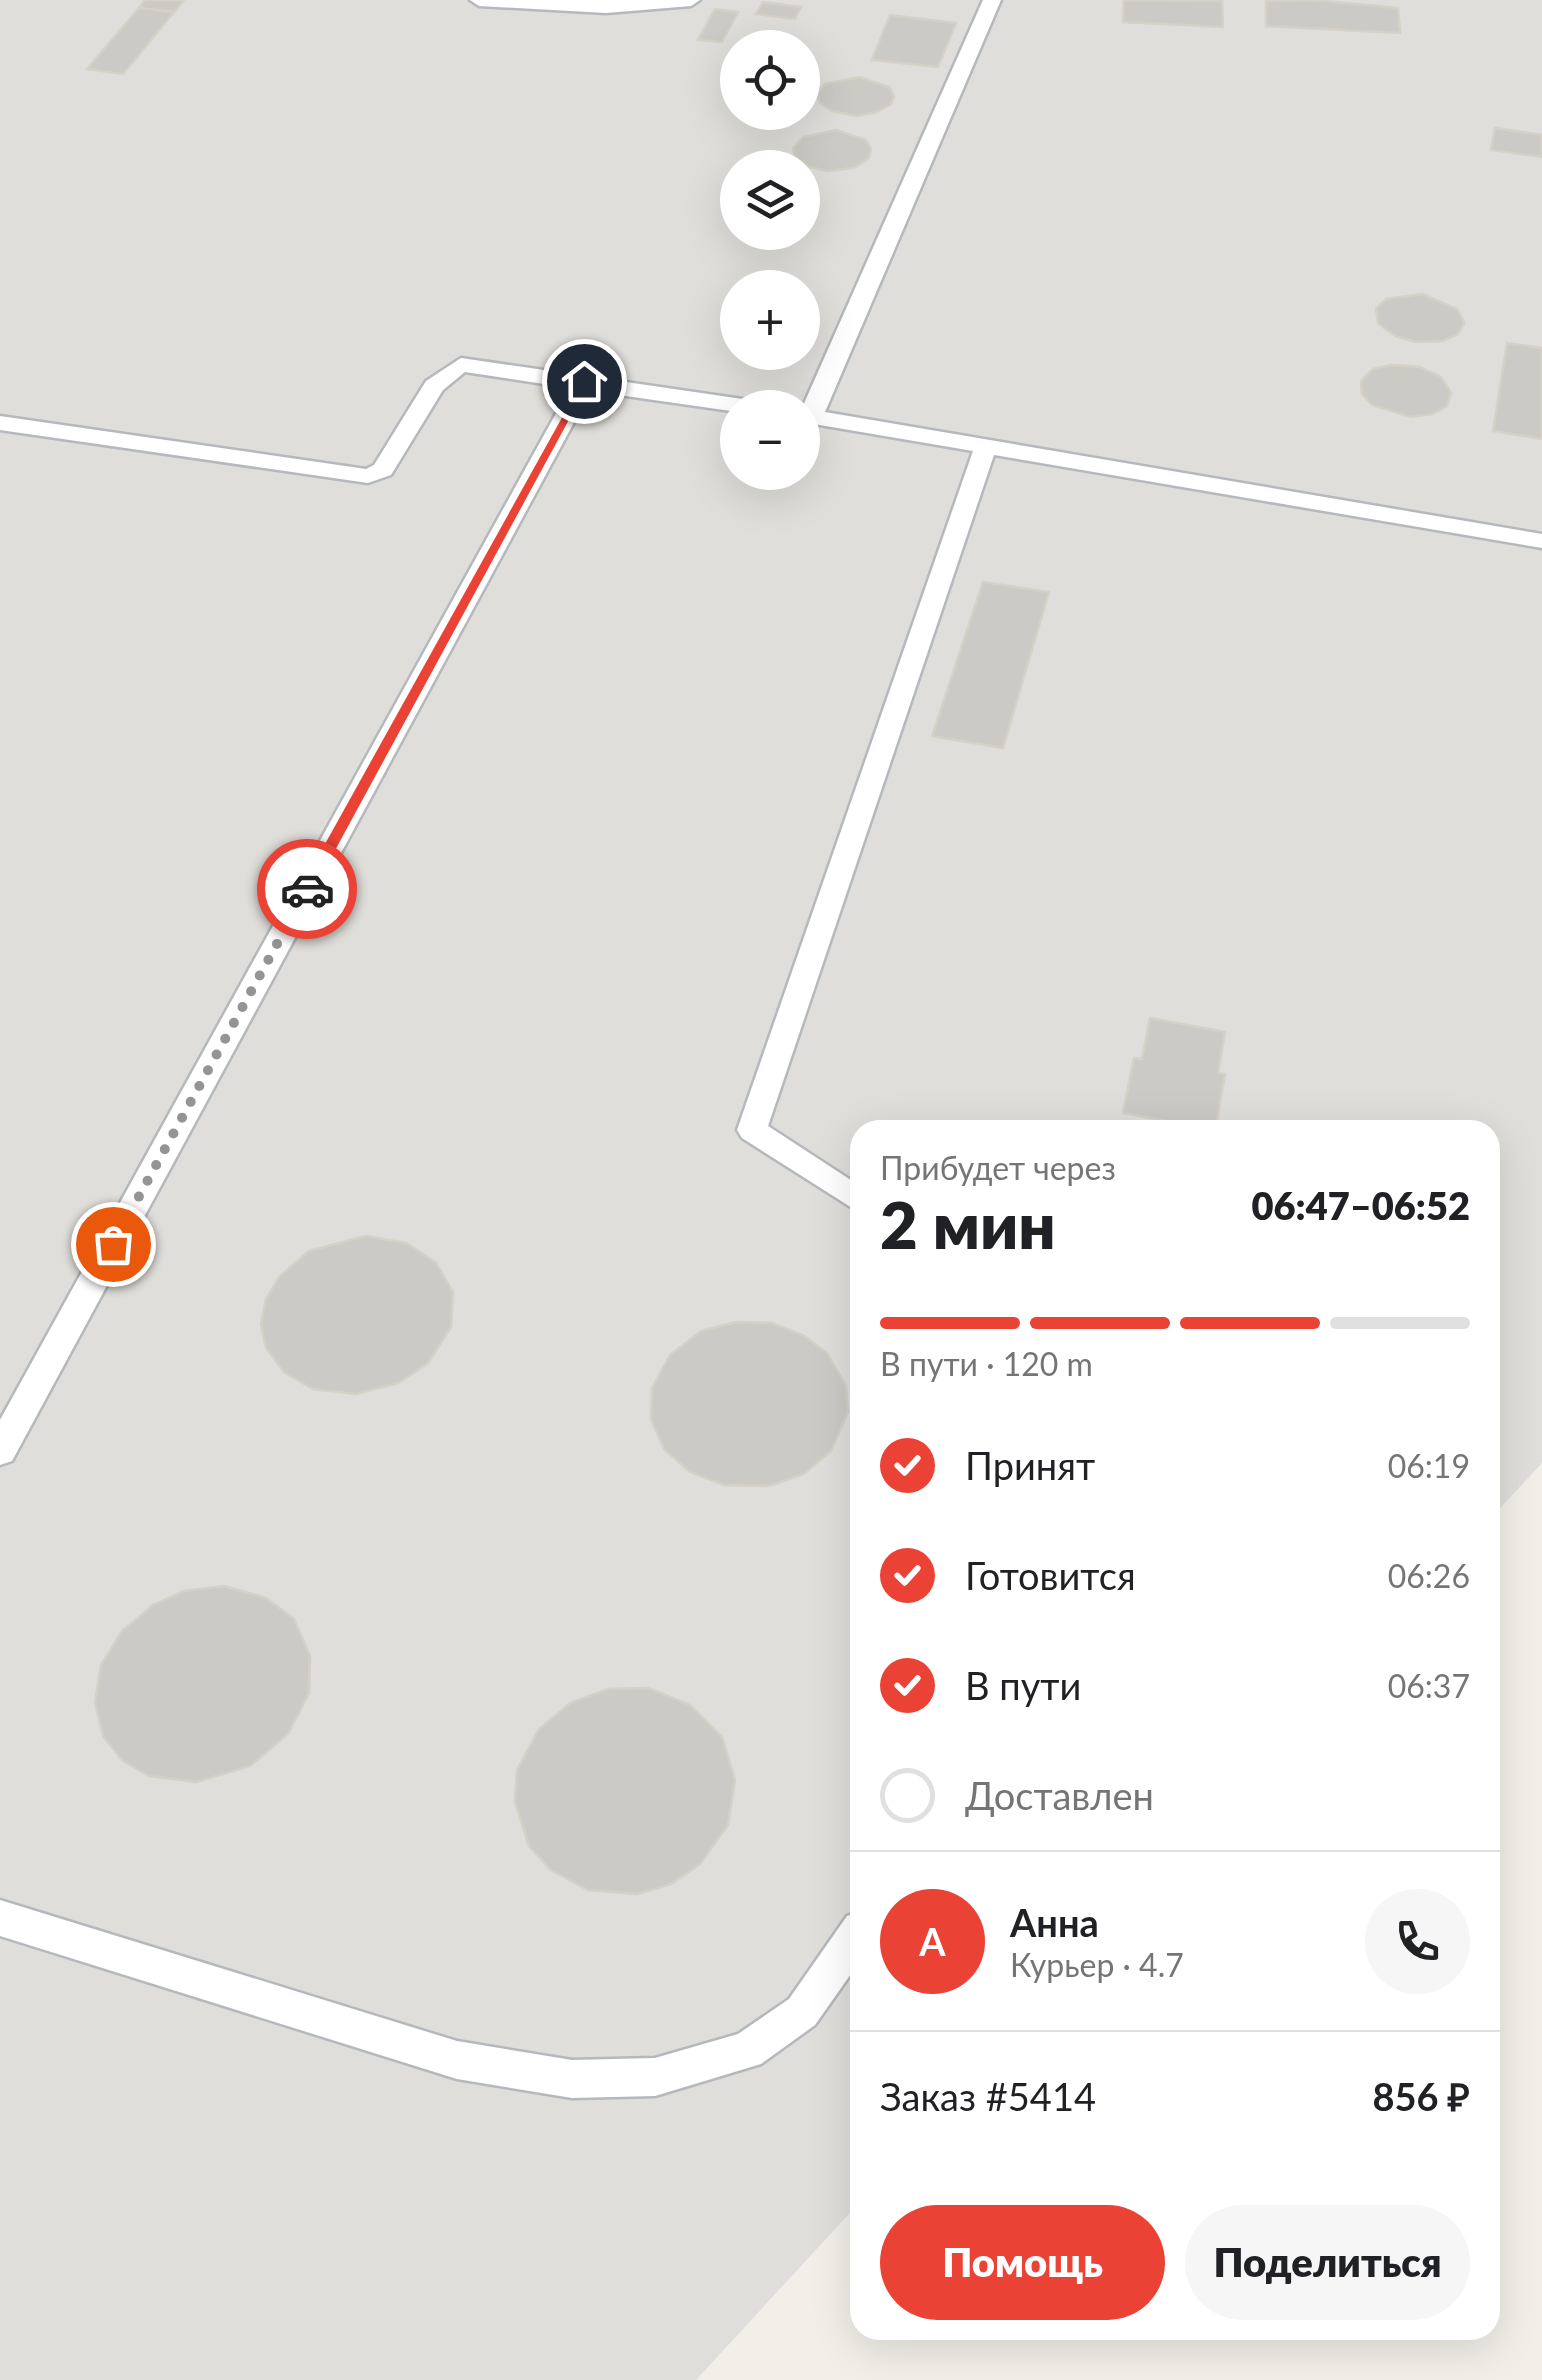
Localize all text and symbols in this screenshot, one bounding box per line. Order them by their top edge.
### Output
map controls [720,30,820,490]
button: locate [720,30,820,130]
button: layers [720,150,820,250]
button: + [720,270,820,370]
pin [542,339,627,424]
icon: home [557,354,612,409]
button: − [720,390,820,490]
courier [257,839,357,939]
icon: car [280,862,335,917]
text: Прибудет через [880,1148,1116,1187]
text: 06:47–06:52 [1251,1182,1470,1228]
text: 2 мин [880,1185,1056,1263]
pin [71,1202,156,1287]
icon: bag [86,1217,141,1272]
text: В пути · 120 m [880,1344,1093,1383]
icon: check [880,1438,935,1493]
text: Принят [965,1442,1095,1488]
text: 06:19 [1388,1446,1470,1485]
icon: check [880,1548,935,1603]
text: Готовится [965,1552,1136,1598]
text: 06:26 [1388,1556,1470,1595]
icon: check [880,1658,935,1713]
text: В пути [965,1662,1081,1708]
text: 06:37 [1388,1666,1470,1705]
text: Доставлен [965,1772,1154,1818]
button: phone [1365,1889,1470,1994]
text: Анна [1010,1899,1099,1945]
text: А [919,1918,946,1964]
text: Курьер · 4.7 [1010,1945,1184,1984]
text: Заказ #5414 [880,2073,1096,2119]
text: 856 ₽ [1373,2073,1470,2119]
button: Помощь [880,2205,1165,2320]
button: Поделиться [1185,2205,1470,2320]

